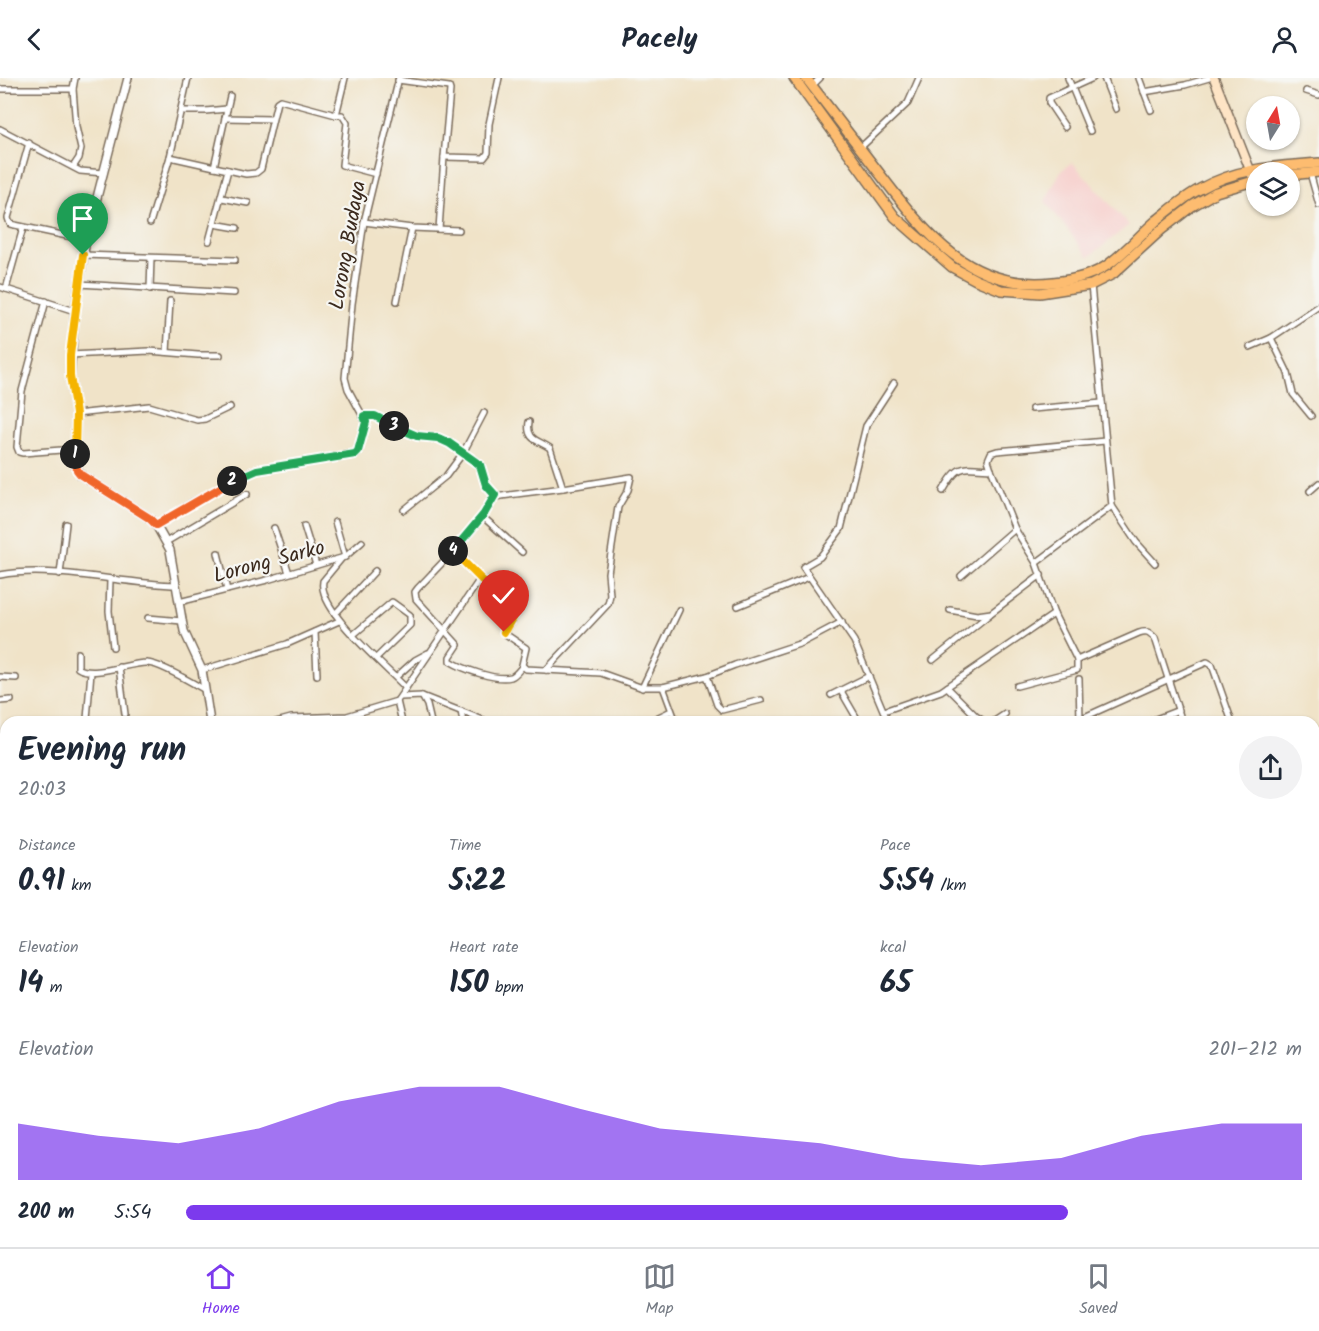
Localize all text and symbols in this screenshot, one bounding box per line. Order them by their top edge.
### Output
text: Pacely [621,18,698,61]
icon: back [18,23,51,56]
icon: person [1268,23,1301,56]
north arrow [1246,96,1300,150]
map controls [1246,96,1300,216]
button: layers [1246,162,1300,216]
street label: Lorong Budaya [321,178,376,312]
pin [57,193,108,255]
icon: arrive [66,202,99,235]
pin: 3 [379,411,409,441]
text: 3 [390,413,398,438]
pin: 1 [60,439,90,469]
text: 1 [73,441,77,466]
pin: 2 [217,466,247,496]
text: 2 [227,468,237,493]
street label: Lorong Sarko [210,532,329,593]
pin: 4 [438,536,468,566]
text: 4 [449,538,457,563]
pin [478,570,529,632]
icon: check [487,579,520,612]
text: Evening run [18,725,186,778]
button: share [1239,736,1302,799]
text: 20:03 [18,774,66,806]
text: Distance [18,833,76,858]
text: Time [449,833,481,858]
text: Pace [880,833,911,858]
text: 0.91 [18,858,65,906]
text: 5:22 [449,858,507,906]
text: 5:54 [880,858,934,906]
text: km [65,873,91,898]
text: /km [934,873,966,898]
text: Elevation [18,935,79,960]
text: Heart rate [449,935,519,960]
text: kcal [880,935,906,960]
text: 14 [18,960,43,1008]
text: 150 [449,960,489,1008]
text: 65 [880,960,911,1008]
text: m [43,975,63,1000]
text: bpm [489,975,524,1000]
text: Elevation [18,1034,94,1066]
text: 201–212 m [1208,1034,1302,1066]
text: 200 m [18,1197,74,1229]
text: 5:54 [114,1197,151,1229]
tab: Home [202,1260,240,1321]
tab: Map [643,1260,676,1321]
tab: Saved [1079,1260,1117,1321]

